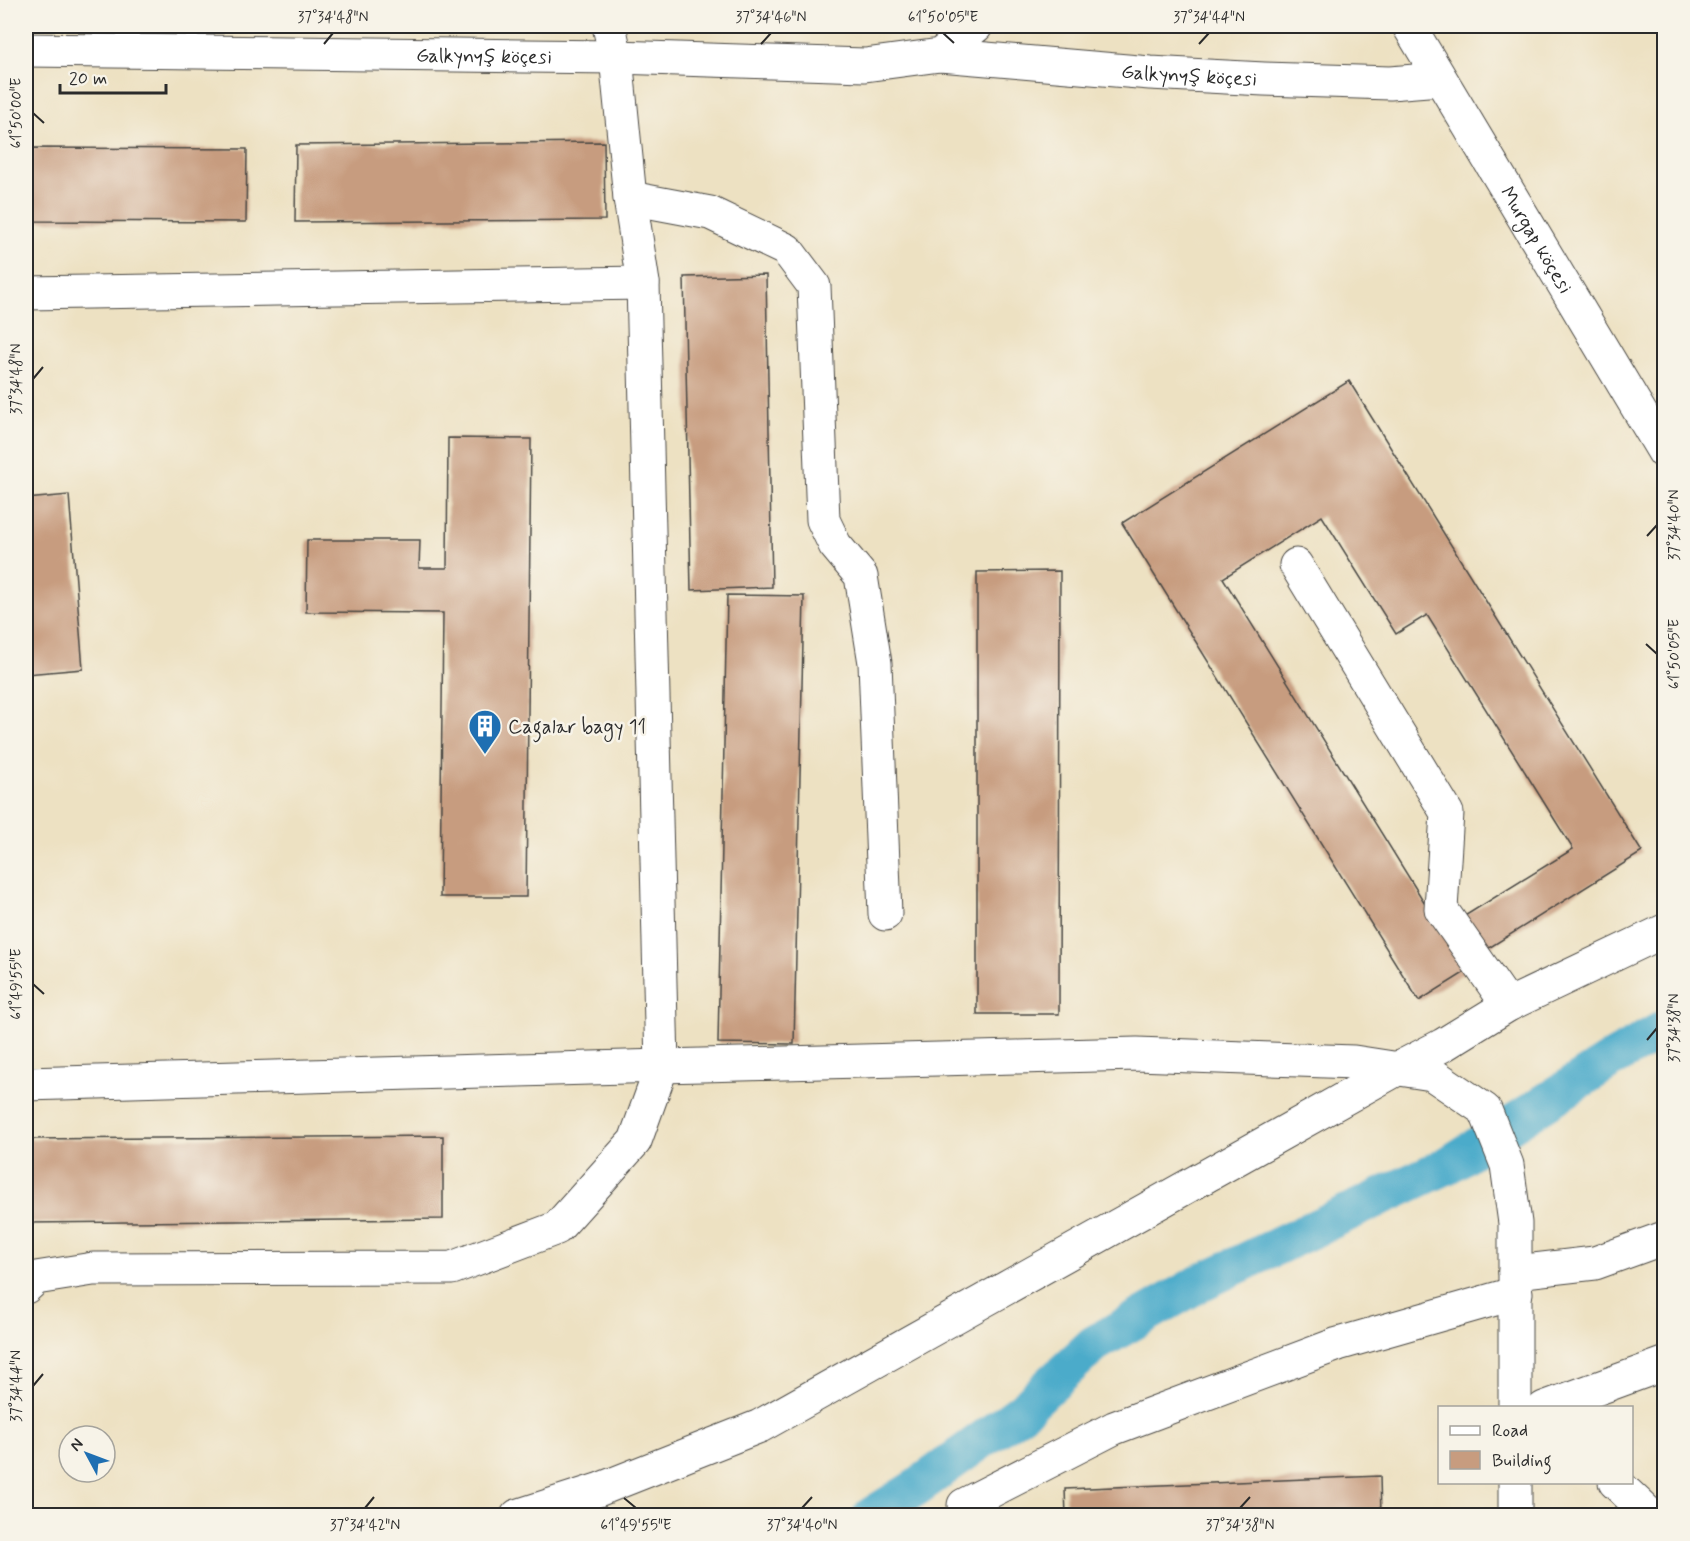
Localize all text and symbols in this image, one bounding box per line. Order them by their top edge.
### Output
text: 37°34'48"N [298,8,368,28]
text: 37°34'46"N [736,8,806,28]
text: 61°50'05"E [908,8,979,28]
text: 37°34'44"N [1173,8,1245,28]
street label: Galkynyş köçesi [416,43,552,71]
scale bar [60,57,166,95]
street label: Galkynyş köçesi [1120,59,1258,94]
text: 20 m [69,67,107,91]
text: 61°50'00"E [7,77,27,149]
street label: Murgap köçesi [1493,182,1578,299]
text: 37°34'48"N [7,344,27,414]
text: 37°34'40"N [1665,489,1685,561]
text: 61°50'05"E [1665,618,1685,689]
building icon: Cagalar bagy 11 [467,708,503,755]
place label: Cagalar bagy 11 [508,714,646,743]
text: 61°49'55"E [7,948,27,1020]
text: 37°34'38"N [1665,994,1685,1062]
text: 37°34'44"N [7,1350,27,1422]
legend [1438,1406,1633,1484]
text: Road [1492,1419,1528,1443]
north arrow [57,1424,117,1484]
text: N [65,1434,88,1456]
text: Building [1492,1449,1552,1475]
text: 37°34'42"N [330,1516,400,1536]
text: 61°49'55"E [600,1516,672,1536]
text: 37°34'40"N [766,1516,838,1536]
text: 37°34'38"N [1206,1516,1274,1536]

